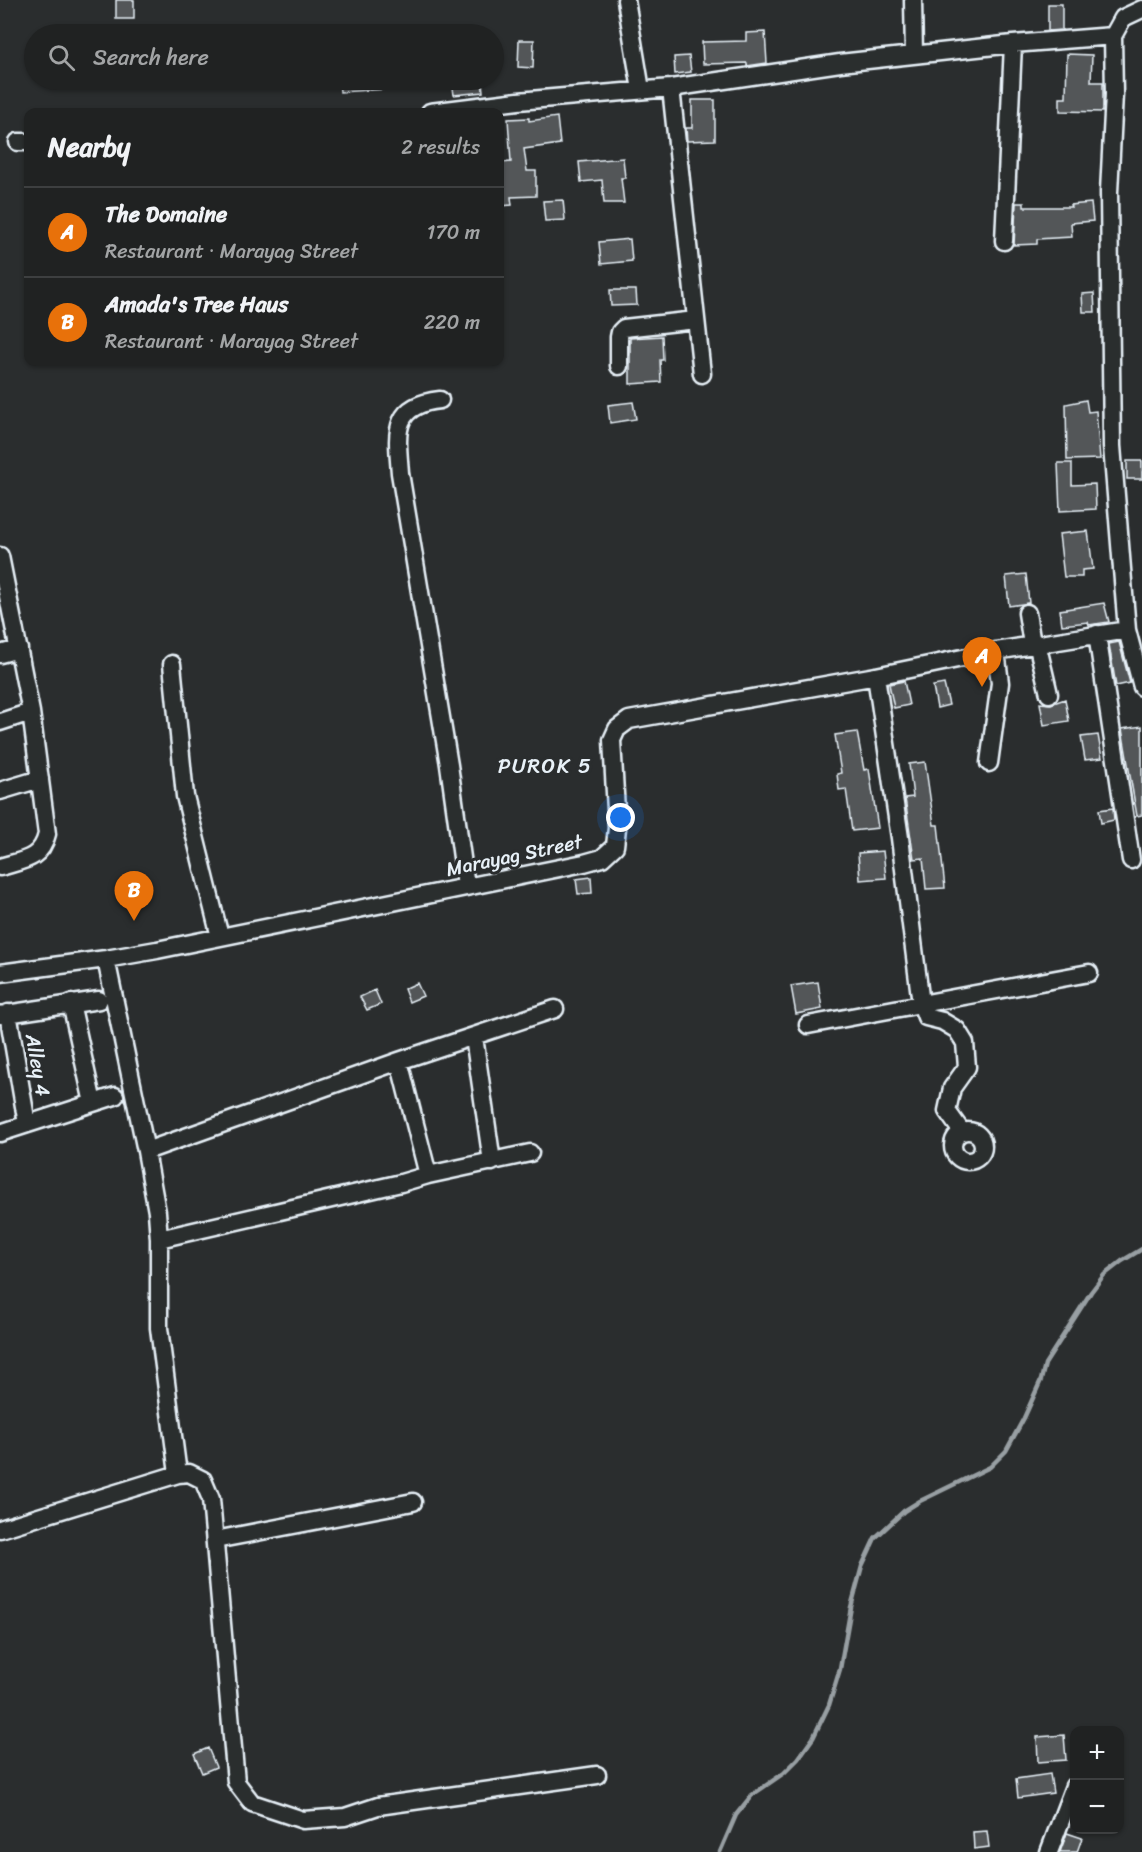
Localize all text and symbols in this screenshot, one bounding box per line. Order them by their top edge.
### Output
search box [24,24,504,90]
text: Search here [93,38,209,77]
icon: search [45,41,78,74]
text: Nearby [48,124,130,170]
text: 2 results [401,130,480,165]
text: The Domaine [105,195,227,234]
text: A [61,215,74,250]
text: 170 m [427,215,480,250]
text: Restaurant · Marayag Street [105,234,358,269]
text: Amada's Tree Haus [105,285,288,324]
text: B [61,305,74,340]
text: 220 m [424,305,480,340]
text: Restaurant · Marayag Street [105,324,358,359]
pin: A [962,638,1002,687]
district label: PUROK 5 [498,747,592,785]
your location [606,803,635,832]
street label: Marayag Street [443,824,586,887]
pin: B [114,872,154,921]
street label: Alley 4 [15,1030,60,1099]
map controls [1070,1726,1124,1834]
button: + [1070,1726,1124,1780]
button: − [1070,1780,1124,1834]

